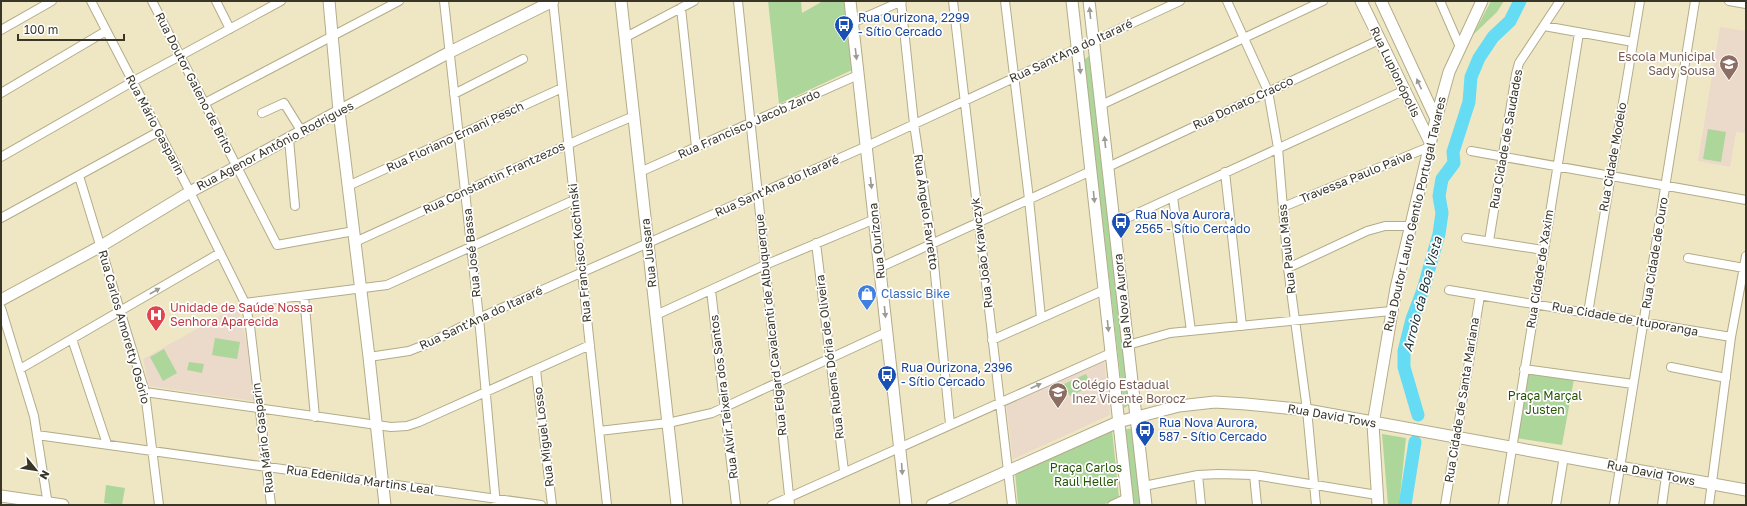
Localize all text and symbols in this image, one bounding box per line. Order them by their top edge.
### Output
one-way arrow [1087,7,1094,19]
street label: Rua Doutor Galeno de Brito [152,10,237,156]
place label: Rua Ourizona, 2299 - Sítio Cercado [858,10,970,39]
bus stop icon: Rua Ourizona, 2299 - Sítio Cercado [833,14,855,42]
street label: Rua Sant'Ana do Itararé [1007,15,1135,86]
scale bar [18,16,124,42]
text: 100 m [24,22,58,37]
street label: Rua Lupionópolis [1367,24,1424,120]
one-way arrow [853,48,859,60]
place label: Escola Municipal Sady Sousa [1618,49,1715,78]
school or university icon: Escola Municipal Sady Sousa [1718,53,1740,81]
one-way arrow [1076,62,1083,74]
street label: Rua Cidade de Saudades [1486,68,1525,210]
street label: Rua Mário Gasparin [123,72,188,177]
street label: Rua Donato Cracco [1190,73,1296,132]
one-way arrow [1416,78,1422,90]
street label: Rua Francisco Jacob Zardo [675,85,822,162]
street label: Rua Doutor Lauro Gentio Portugal Tavares [1380,95,1449,333]
street label: Rua Agenor Antônio Rodrigues [194,98,356,194]
street label: Rua Floriano Ernani Pesch [384,98,526,175]
street label: Rua Cidade Modelo [1596,101,1629,213]
one-way arrow [1102,136,1108,148]
street label: Rua Constantin Frantzezos [420,138,567,217]
street label: Travessa Paulo Paiva [1297,147,1414,206]
street label: Rua Sant'Ana do Itararé [712,151,841,220]
street label: Rua Ângelo Favretto [911,153,942,271]
one-way arrow [868,177,874,189]
street label: Rua Francisco Kochinski [565,183,594,323]
one-way arrow [1090,191,1097,203]
street label: Rua Cidade de Ouro [1638,196,1671,310]
street label: Rua João Krawczyk [967,197,996,309]
street label: Rua Ourizona [865,202,888,280]
street label: Rua Paulo Mass [1274,203,1299,295]
place label: Rua Nova Aurora, 2565 - Sítio Cercado [1135,207,1250,236]
street label: Rua José Bassa [459,208,484,298]
street label: Rua Cidade de Xaxim [1523,208,1556,329]
bus stop icon: Rua Nova Aurora, 2565 - Sítio Cercado [1110,211,1132,239]
street label: Rua Edgard Cavalcanti de Albuquerque [751,213,790,437]
street label: Rua Jussara [637,218,660,289]
water label: Arroio da Boa Vista [1399,234,1445,353]
street label: Rua Carlos Amoretty Osório [95,248,154,405]
street label: Rua Nova Aurora [1110,253,1135,349]
street label: Rua Rubens Dória de Oliveira [812,274,847,440]
street label: Rua Sant'Ana do Itararé [417,282,545,353]
shop icon: Classic Bike [856,283,878,311]
place label: Classic Bike [881,286,950,301]
one-way arrow [149,288,161,295]
street label: Rua Cidade de Ituporanga [1551,298,1699,339]
place label: Unidade de Saúde Nossa Senhora Aparecida [170,300,313,329]
hospital icon: Unidade de Saúde Nossa Senhora Aparecida [145,304,167,332]
one-way arrow [882,306,888,318]
street label: Rua Alvir Teixeira dos Santos [706,314,741,480]
street label: Rua Cidade de Santa Mariana [1441,316,1482,484]
one-way arrow [1104,320,1111,332]
place label: Rua Ourizona, 2396 - Sítio Cercado [901,360,1013,389]
bus stop icon: Rua Ourizona, 2396 - Sítio Cercado [876,364,898,392]
place label: Colégio Estadual Inez Vicente Borocz [1072,377,1186,406]
school or university icon: Colégio Estadual Inez Vicente Borocz [1047,381,1069,409]
street label: Rua Mário Gasparin [248,382,277,494]
one-way arrow [1030,382,1042,388]
street label: Rua Miguel Losso [530,386,557,488]
park label: Praça Marçal Justen [1508,388,1582,417]
street label: Rua David Tows [1287,400,1378,431]
place label: Rua Nova Aurora, 587 - Sítio Cercado [1159,415,1267,444]
bus stop icon: Rua Nova Aurora, 587 - Sítio Cercado [1134,419,1156,447]
north arrow [16,450,56,490]
street label: Rua David Tows [1606,457,1697,488]
park label: Praça Carlos Raul Heller [1050,460,1122,489]
street label: Rua Edenilda Martins Leal [285,462,435,497]
one-way arrow [899,463,906,475]
text: N [37,468,53,482]

